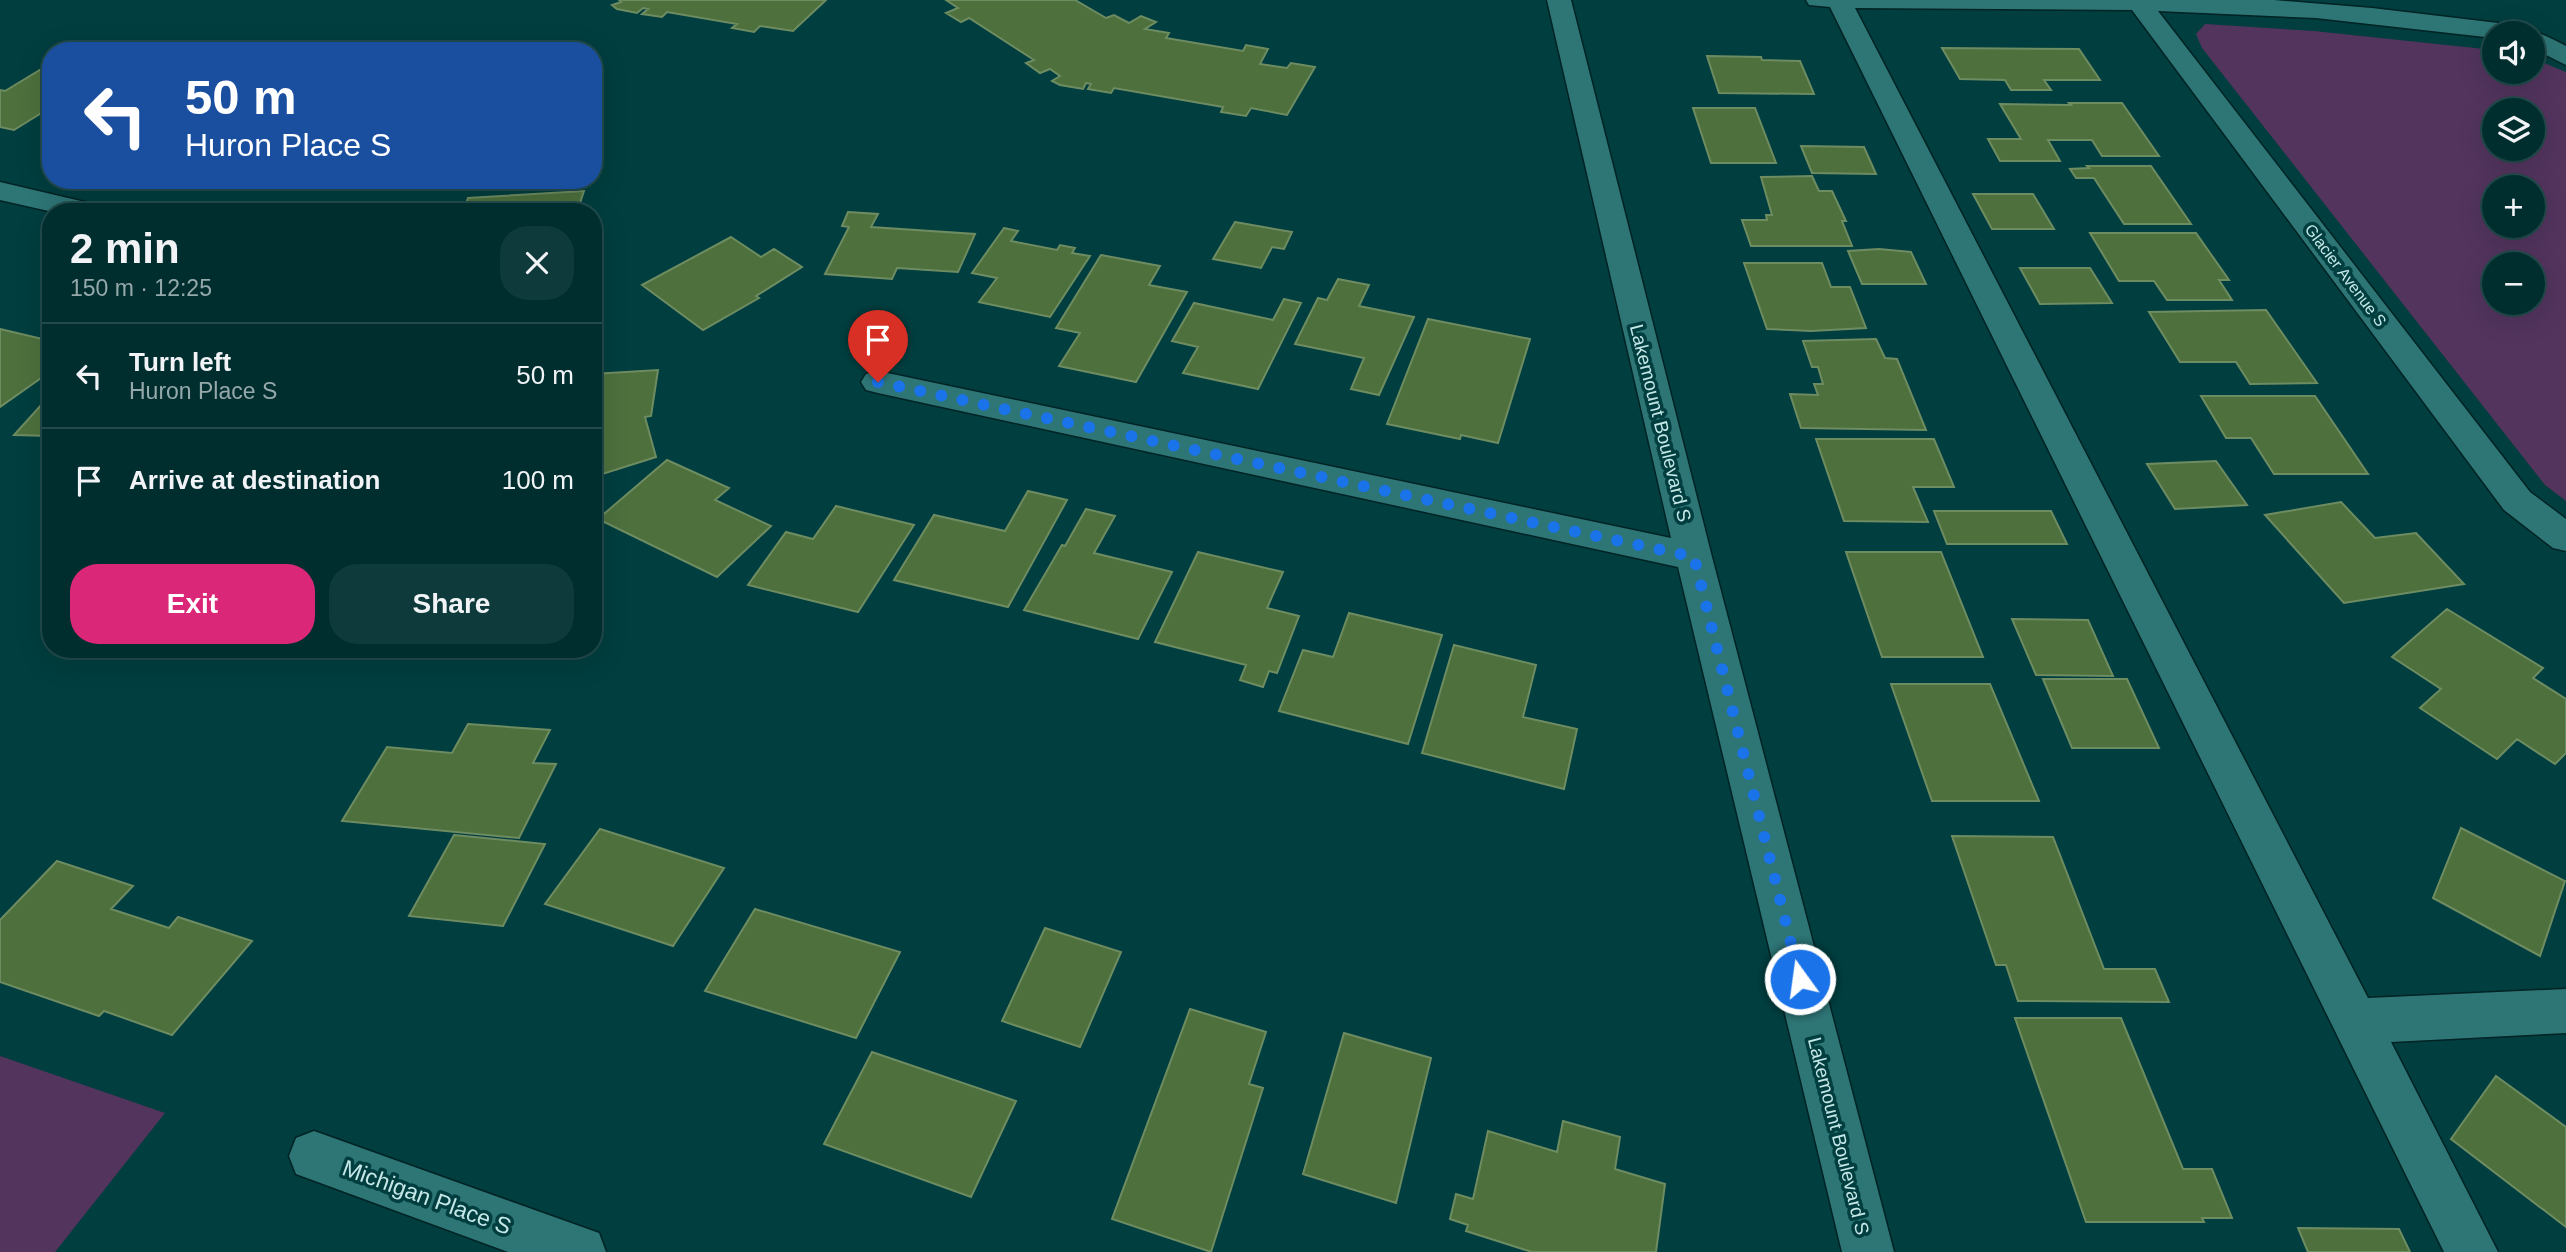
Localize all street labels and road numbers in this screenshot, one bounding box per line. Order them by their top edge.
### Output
street label: Glacier Avenue S [2302,221,2390,330]
street label: Lakemount Boulevard S [1626,322,1695,524]
street label: Lakemount Boulevard S [1804,1035,1873,1237]
street label: Michigan Place S [339,1154,515,1240]

